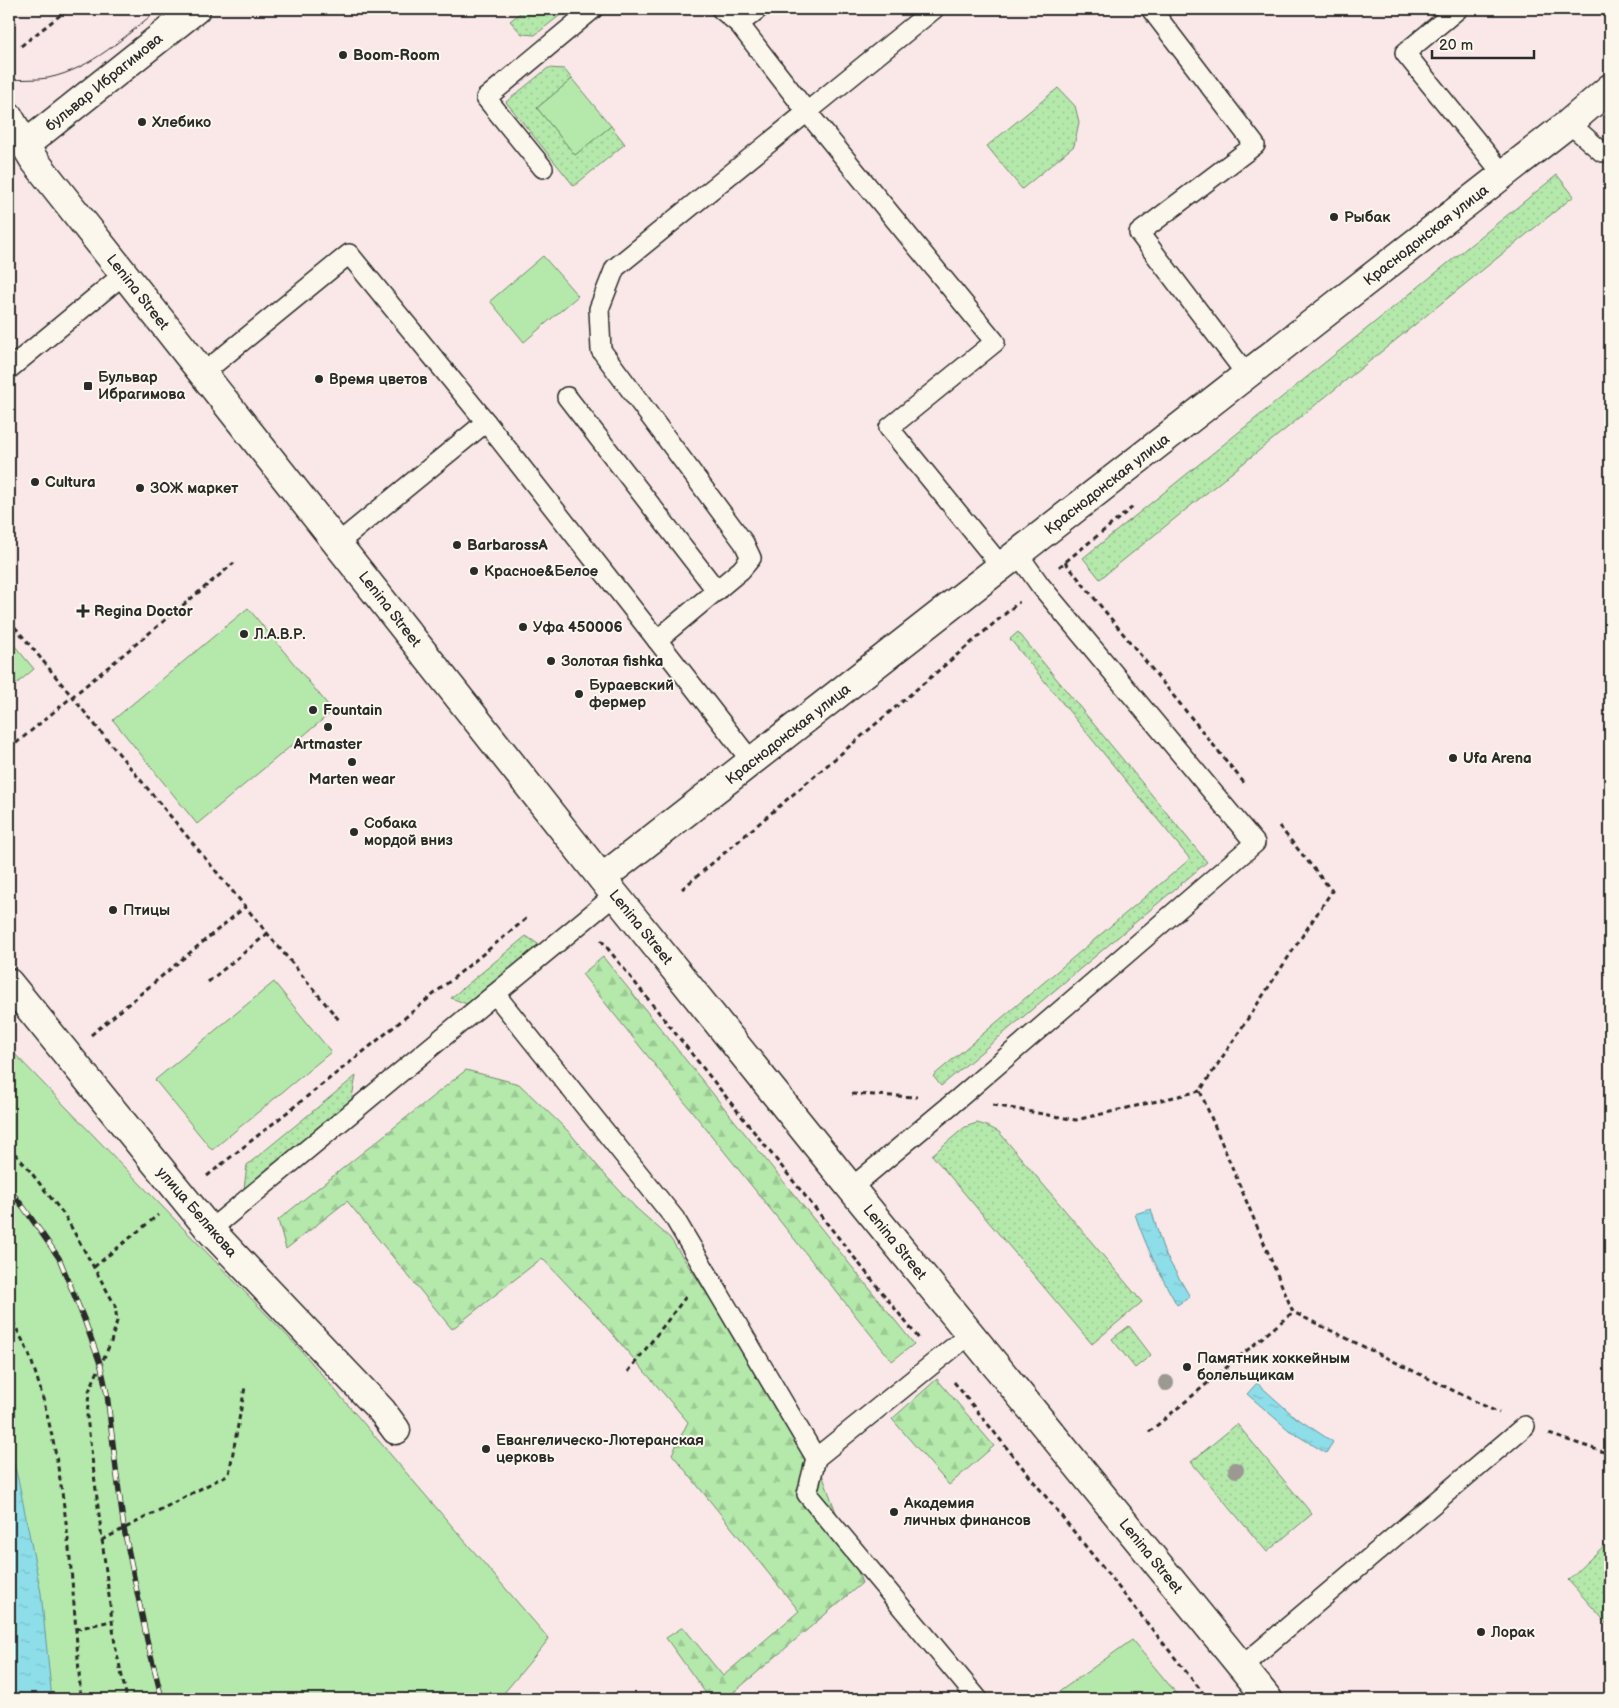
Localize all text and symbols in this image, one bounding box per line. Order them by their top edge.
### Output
scale bar [1432,28,1534,60]
street label: бульвар Ибрагимова [42,29,167,136]
text: 20 m [1439,36,1473,55]
place label: Boom-Room [353,46,440,65]
marker: Boom-Room [337,49,349,61]
place label: Хлебико [151,113,211,132]
marker: Хлебико [136,116,148,128]
street label: Краснодонская улица [1360,181,1493,290]
place label: Рыбак [1344,208,1391,227]
marker: Рыбак [1328,211,1340,223]
street label: Lenina Street [102,251,173,334]
place label: Бульвар Ибрагимова [98,368,185,404]
place label: Время цветов [329,370,427,389]
marker: Время цветов [313,373,325,385]
marker: Бульвар Ибрагимова [82,380,94,392]
street label: Краснодонская улица [1041,430,1174,539]
place label: Cultura [45,473,96,492]
marker: Cultura [29,476,41,488]
place label: ЗОЖ маркет [150,479,239,498]
marker: ЗОЖ маркет [134,482,146,494]
place label: BarbarossA [467,536,549,555]
marker: BarbarossA [451,539,463,551]
place label: Красное&Белое [484,562,598,581]
marker: Красное&Белое [468,565,480,577]
street label: Lenina Street [354,568,425,651]
place label: Regina Doctor [94,602,194,621]
marker: Regina Doctor [76,604,90,618]
place label: Уфа 450006 [533,618,623,637]
marker: Уфа 450006 [517,621,529,633]
place label: Л.А.В.Р. [253,625,306,644]
marker: Л.А.В.Р. [238,628,250,640]
place label: Золотая fishka [561,652,663,671]
marker: Золотая fishka [545,655,557,667]
place label: Бураевский фермер [589,676,674,712]
street label: Краснодонская улица [722,680,855,789]
marker: Бураевский фермер [573,688,585,700]
place label: Fountain [323,701,382,720]
marker: Fountain [307,704,319,716]
marker: Artmaster [322,721,334,733]
place label: Artmaster [293,735,363,754]
place label: Ufa Arena [1463,749,1532,768]
marker: Ufa Arena [1447,752,1459,764]
marker: Marten wear [346,756,358,768]
place label: Marten wear [309,770,396,789]
place label: Собака мордой вниз [364,814,453,850]
marker: Собака мордой вниз [348,826,360,838]
street label: Lenina Street [605,886,677,969]
place label: Птицы [123,901,170,920]
marker: Птицы [107,904,119,916]
street label: улица Белякова [152,1163,241,1261]
street label: Lenina Street [859,1201,931,1284]
place label: Памятник хоккейным болельщикам [1197,1349,1350,1385]
marker: Памятник хоккейным болельщикам [1181,1361,1193,1373]
place label: Евангелическо-Лютеранская церковь [496,1431,704,1467]
marker: Евангелическо-Лютеранская церковь [480,1443,492,1455]
place label: Академия личных финансов [903,1494,1031,1530]
marker: Академия личных финансов [888,1506,900,1518]
street label: Lenina Street [1115,1515,1187,1598]
place label: Лорак [1490,1623,1536,1642]
marker: Лорак [1475,1626,1487,1638]

